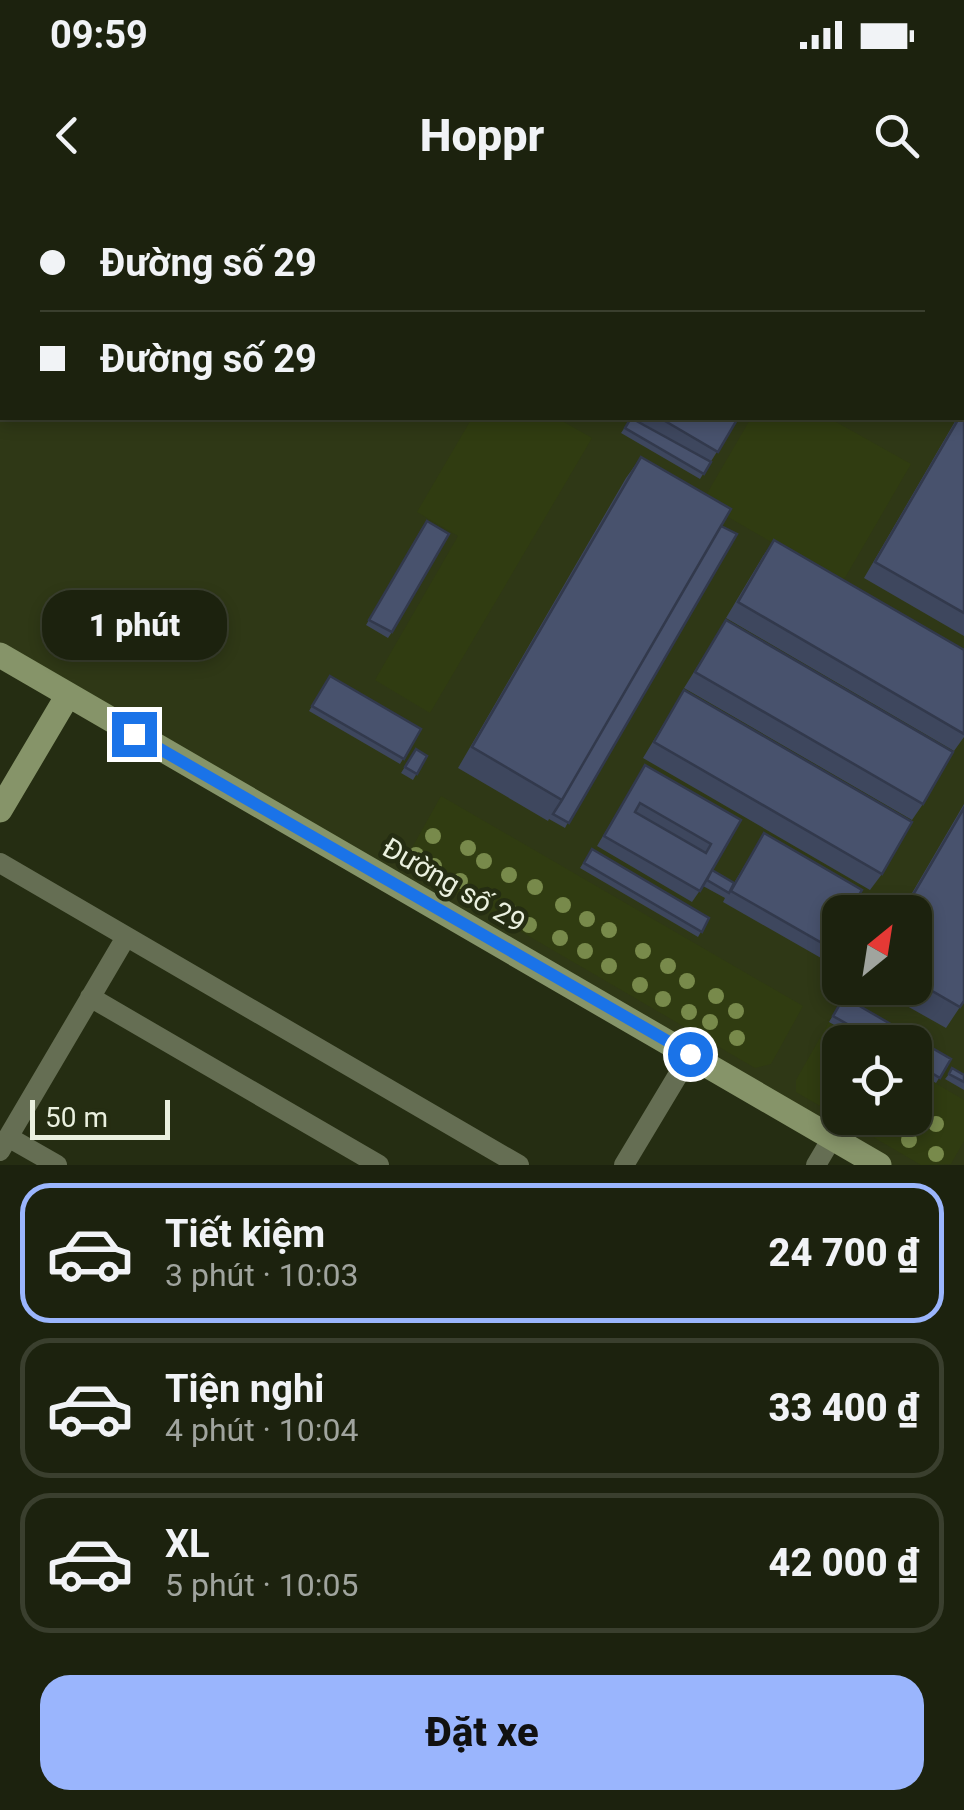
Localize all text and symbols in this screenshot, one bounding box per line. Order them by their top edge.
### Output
text: 09:59 [50,13,148,57]
icon: back [40,108,95,163]
icon: search [869,108,924,163]
text: Hoppr [420,109,544,162]
text: Đường số 29 [100,241,317,285]
text: Đường số 29 [100,337,317,381]
callout: 1 phút [42,589,226,659]
text: 1 phút [89,606,180,644]
route end [112,712,157,757]
street label: Đường số 29 [377,831,531,939]
north arrow [822,895,932,1005]
map controls [822,895,932,1135]
button: locate [822,1025,932,1135]
route start [668,1032,713,1077]
scale bar [30,1095,170,1140]
text: 50 m [45,1101,108,1134]
icon: car [45,1208,135,1298]
text: Tiết kiệm [165,1212,325,1256]
text: 24 700 ₫ [769,1231,919,1275]
text: 3 phút · 10:03 [165,1256,359,1294]
icon: car [45,1363,135,1453]
text: Tiện nghi [165,1367,324,1411]
text: 33 400 ₫ [769,1386,919,1430]
text: 4 phút · 10:04 [165,1411,359,1449]
icon: car [45,1518,135,1608]
text: XL [165,1522,210,1566]
text: 42 000 ₫ [769,1541,919,1585]
text: 5 phút · 10:05 [165,1566,359,1604]
button: Đặt xe [40,1675,924,1790]

